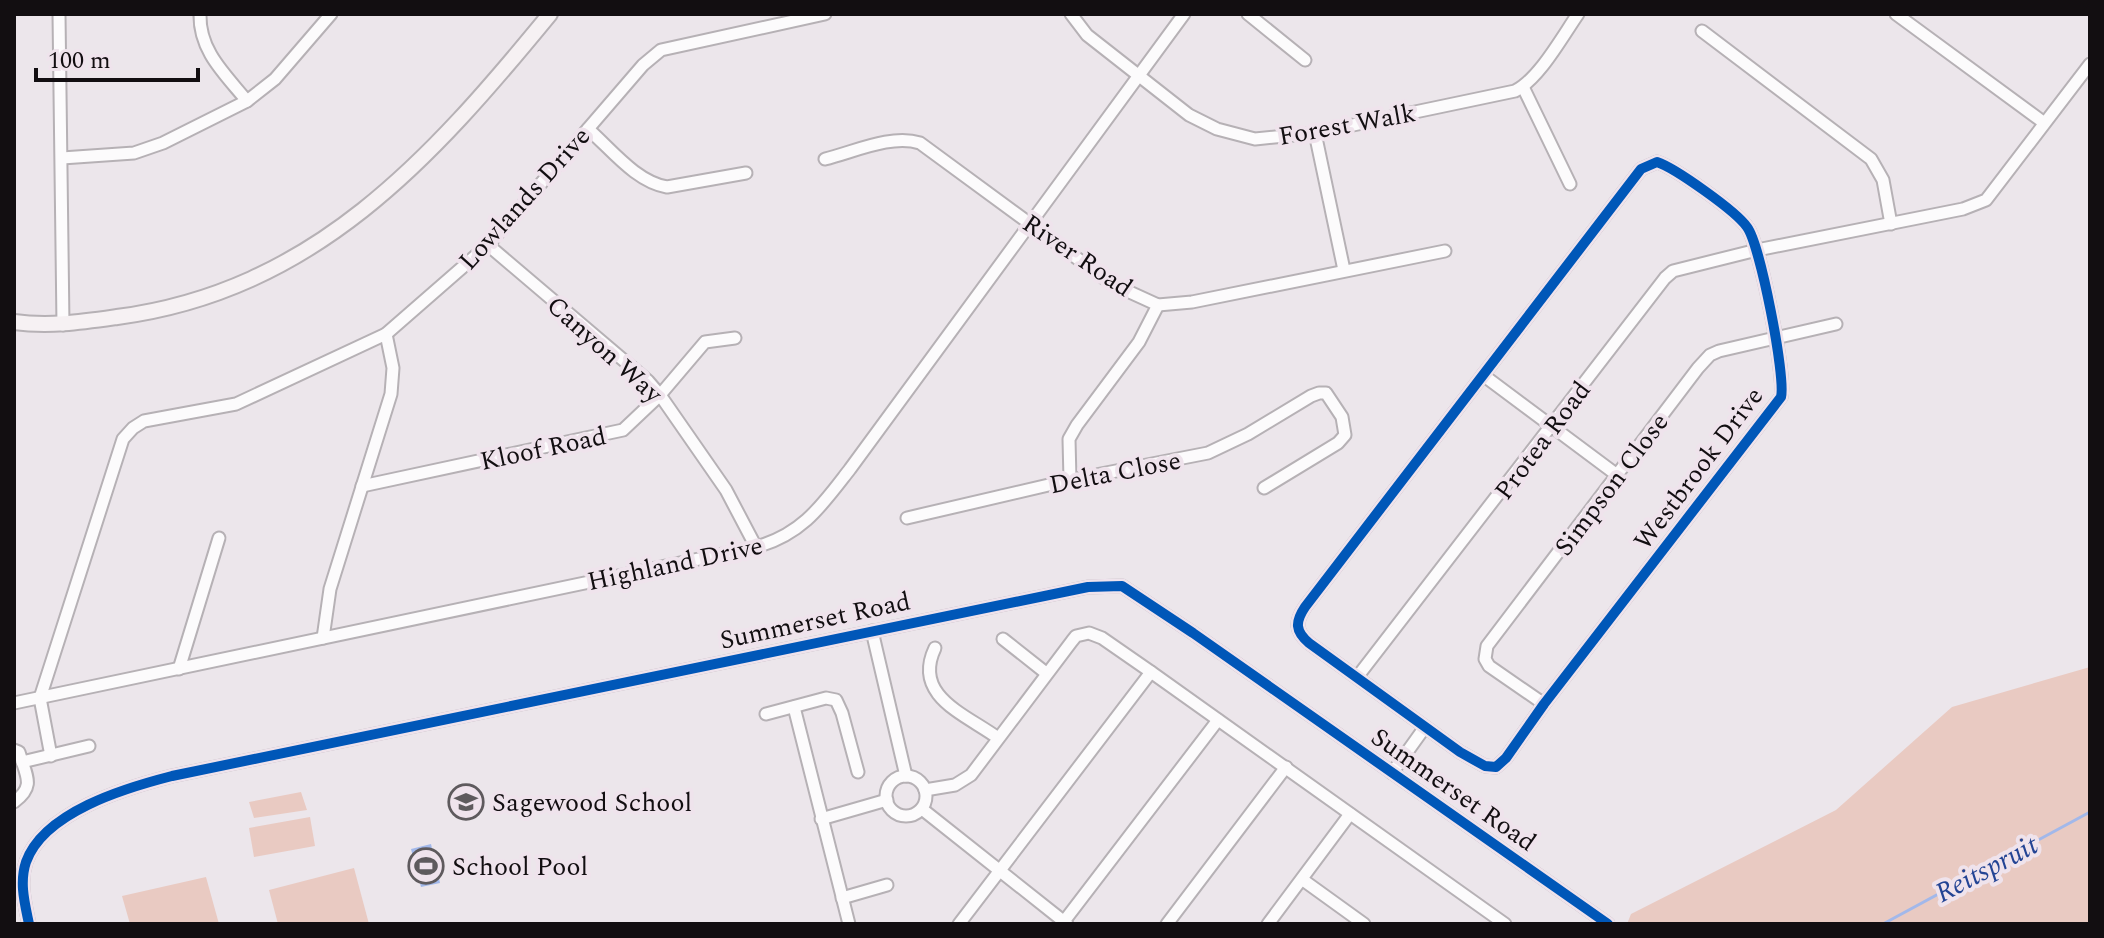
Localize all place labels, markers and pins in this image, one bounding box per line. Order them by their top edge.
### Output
school or university icon: Sagewood School [447,783,485,821]
place label: Sagewood School [492,783,692,823]
sports icon: School Pool [407,847,445,885]
place label: School Pool [452,847,588,887]

